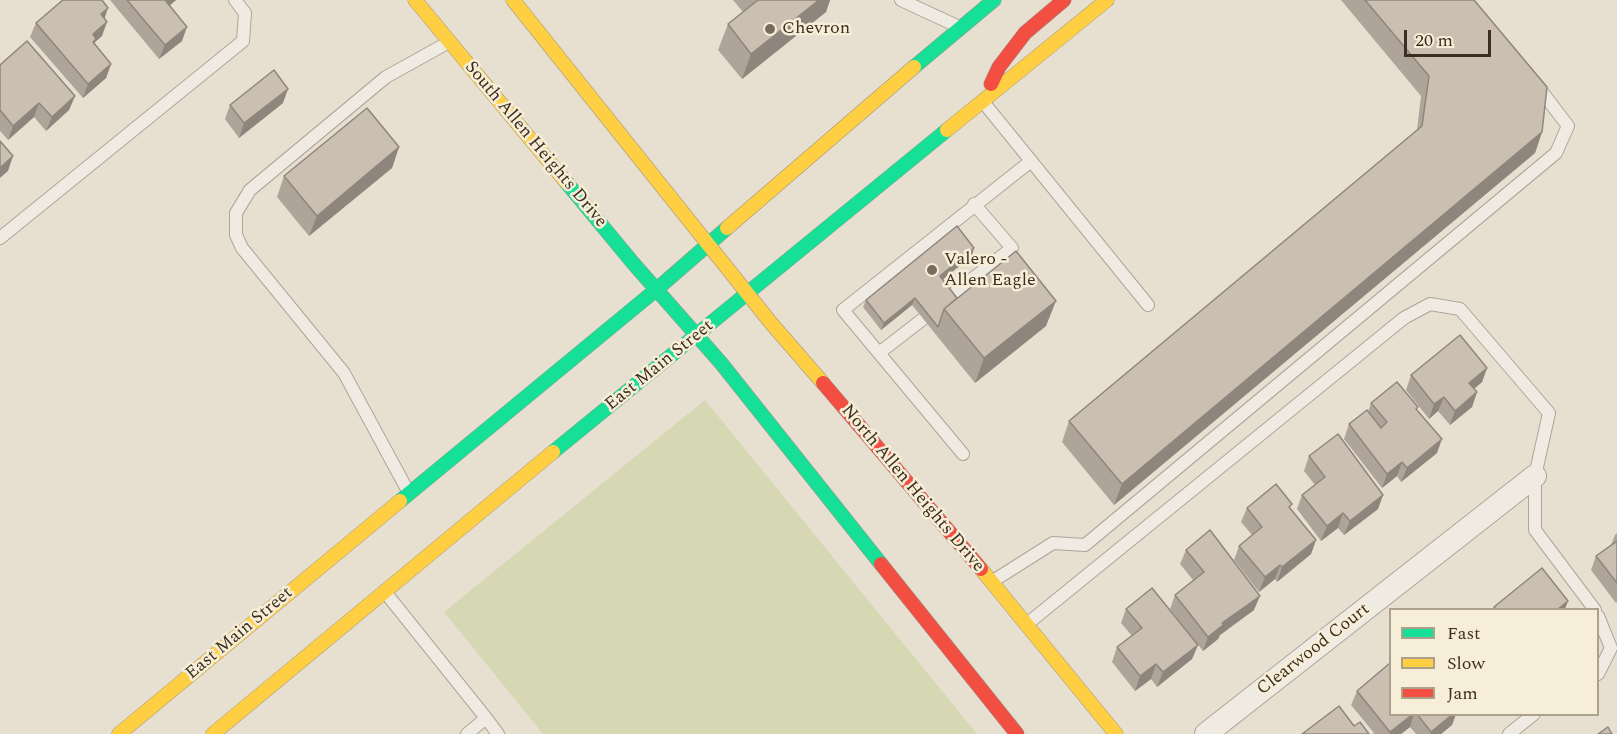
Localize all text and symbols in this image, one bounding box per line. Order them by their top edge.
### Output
place label: Chevron [782,18,850,40]
scale bar [1407,18,1494,56]
marker: Chevron [763,22,777,36]
text: 20 m [1415,27,1453,54]
street label: South Allen Heights Drive [459,57,611,233]
place label: Valero - Allen Eagle [944,249,1036,292]
marker: Valero - Allen Eagle [925,263,939,277]
street label: East Main Street [602,316,718,416]
street label: North Allen Heights Drive [836,401,988,577]
street label: East Main Street [182,583,298,685]
street label: Clearwood Court [1253,599,1375,701]
legend [1389,608,1599,716]
text: Fast [1447,620,1480,647]
text: Slow [1447,650,1485,677]
text: Jam [1447,680,1478,707]

